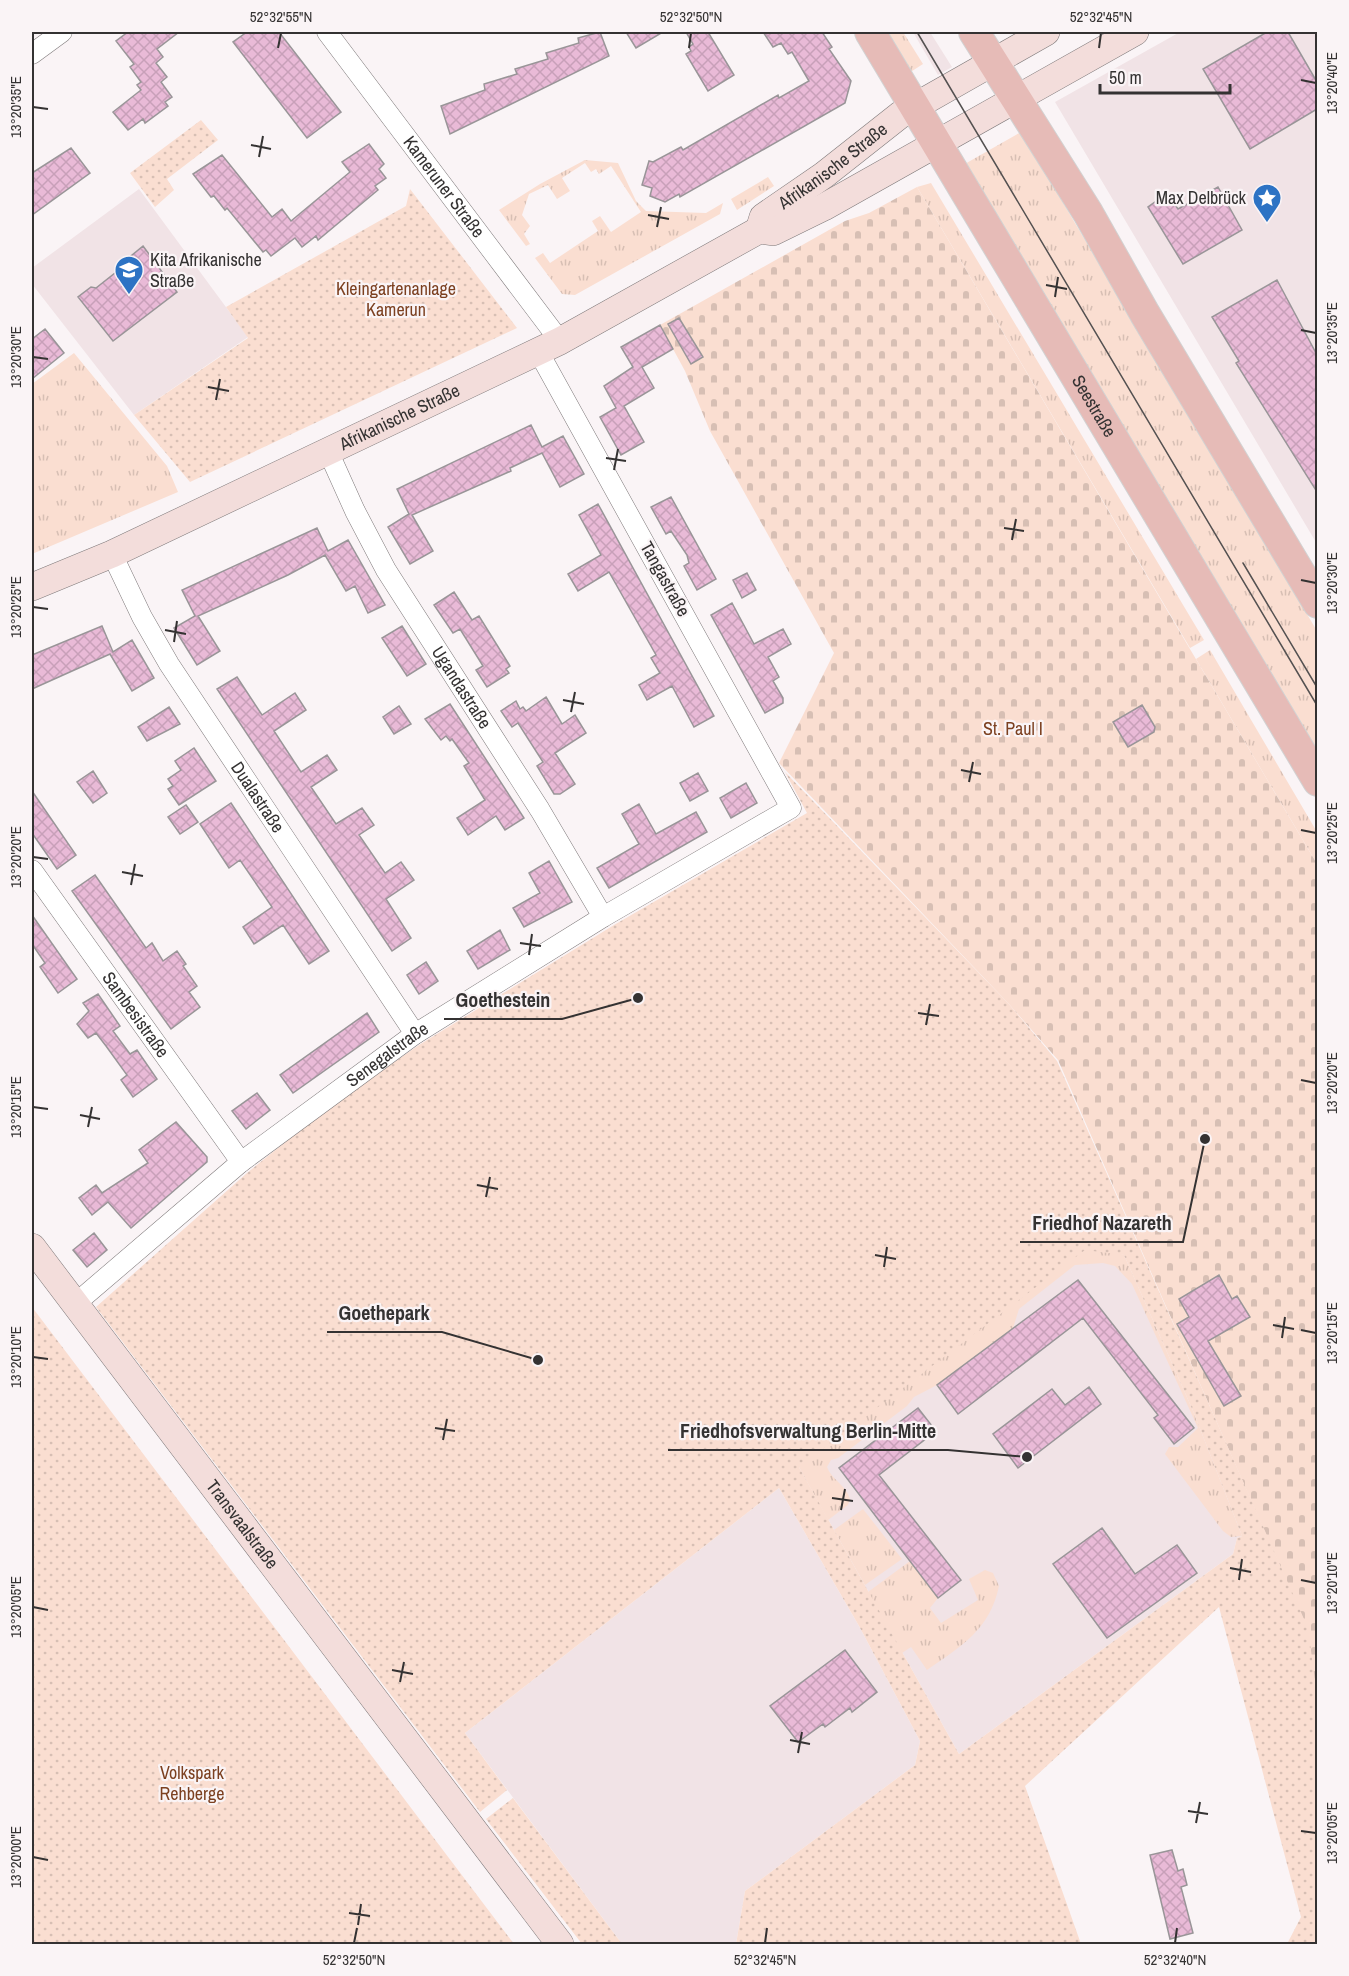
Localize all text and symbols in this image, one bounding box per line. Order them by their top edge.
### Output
text: 52°32'55"N [250,6,312,27]
text: 52°32'50"N [660,6,722,27]
text: 52°32'45"N [1070,6,1132,27]
text: 13°20'40"E [1321,52,1342,114]
scale bar [1100,57,1230,95]
text: 50 m [1109,65,1142,90]
text: 13°20'35"E [5,76,26,138]
street label: Afrikanische Straße [772,117,892,215]
street label: Kameruner Straße [398,131,491,243]
place icon: Max Delbrück [1251,182,1283,224]
place label: Max Delbrück [1156,185,1247,210]
place label: Kita Afrikanische Straße [150,247,262,293]
school or university icon: Kita Afrikanische Straße [113,254,145,296]
park label: Kleingartenanlage Kamerun [336,276,456,322]
text: 13°20'35"E [1321,302,1342,364]
text: 13°20'30"E [5,326,26,388]
street label: Seestraße [1066,370,1122,442]
street label: Afrikanische Straße [334,377,464,457]
street label: Tangastraße [635,537,696,621]
text: 13°20'30"E [1321,552,1342,614]
text: 13°20'25"E [5,576,26,638]
street label: Ugandastraße [426,641,498,733]
park label: St. Paul I [983,716,1043,741]
street label: Dualastraße [225,757,291,837]
text: 13°20'25"E [1321,802,1342,864]
text: 13°20'20"E [5,826,26,888]
street label: Sambesistraße [97,966,175,1062]
callout: Goethestein [444,981,562,1019]
text: Goethestein [456,986,550,1013]
street label: Senegalstraße [341,1016,433,1093]
text: 13°20'20"E [1321,1052,1342,1114]
text: 13°20'15"E [5,1076,26,1138]
callout: Friedhof Nazareth [1020,1204,1183,1242]
text: Friedhof Nazareth [1032,1209,1172,1236]
callout: Goethepark [327,1294,442,1332]
text: Goethepark [338,1299,430,1326]
text: 13°20'15"E [1321,1302,1342,1364]
text: 13°20'10"E [5,1326,26,1388]
callout: Friedhofsverwaltung Berlin-Mitte [668,1412,948,1450]
text: Friedhofsverwaltung Berlin-Mitte [680,1417,936,1444]
street label: Transvaalstraße [200,1474,285,1574]
text: 13°20'10"E [1321,1552,1342,1614]
text: 13°20'05"E [5,1576,26,1638]
park label: Volkspark Rehberge [160,1760,225,1806]
text: 13°20'05"E [1321,1802,1342,1864]
text: 13°20'00"E [5,1826,26,1888]
text: 52°32'50"N [323,1949,385,1970]
text: 52°32'45"N [734,1949,796,1970]
text: 52°32'40"N [1144,1949,1206,1970]

